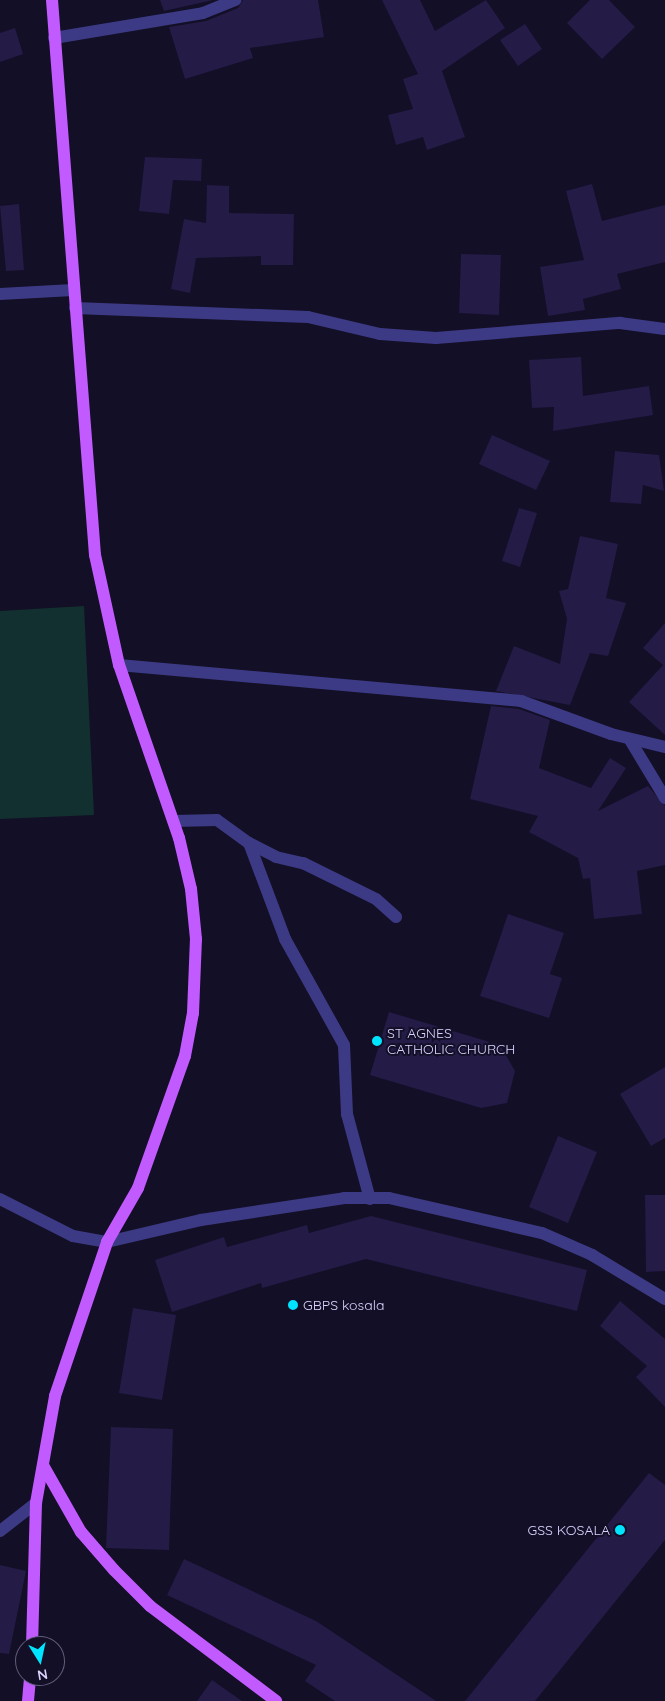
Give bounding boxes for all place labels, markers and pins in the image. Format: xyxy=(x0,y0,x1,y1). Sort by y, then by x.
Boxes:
place label: ST AGNES CATHOLIC CHURCH xyxy=(387,1025,515,1058)
marker: ST AGNES CATHOLIC CHURCH xyxy=(371,1035,383,1047)
place label: GBPS kosala xyxy=(303,1297,384,1313)
marker: GBPS kosala xyxy=(287,1299,299,1311)
place label: GSS KOSALA xyxy=(528,1522,610,1538)
marker: GSS KOSALA xyxy=(614,1524,626,1536)

